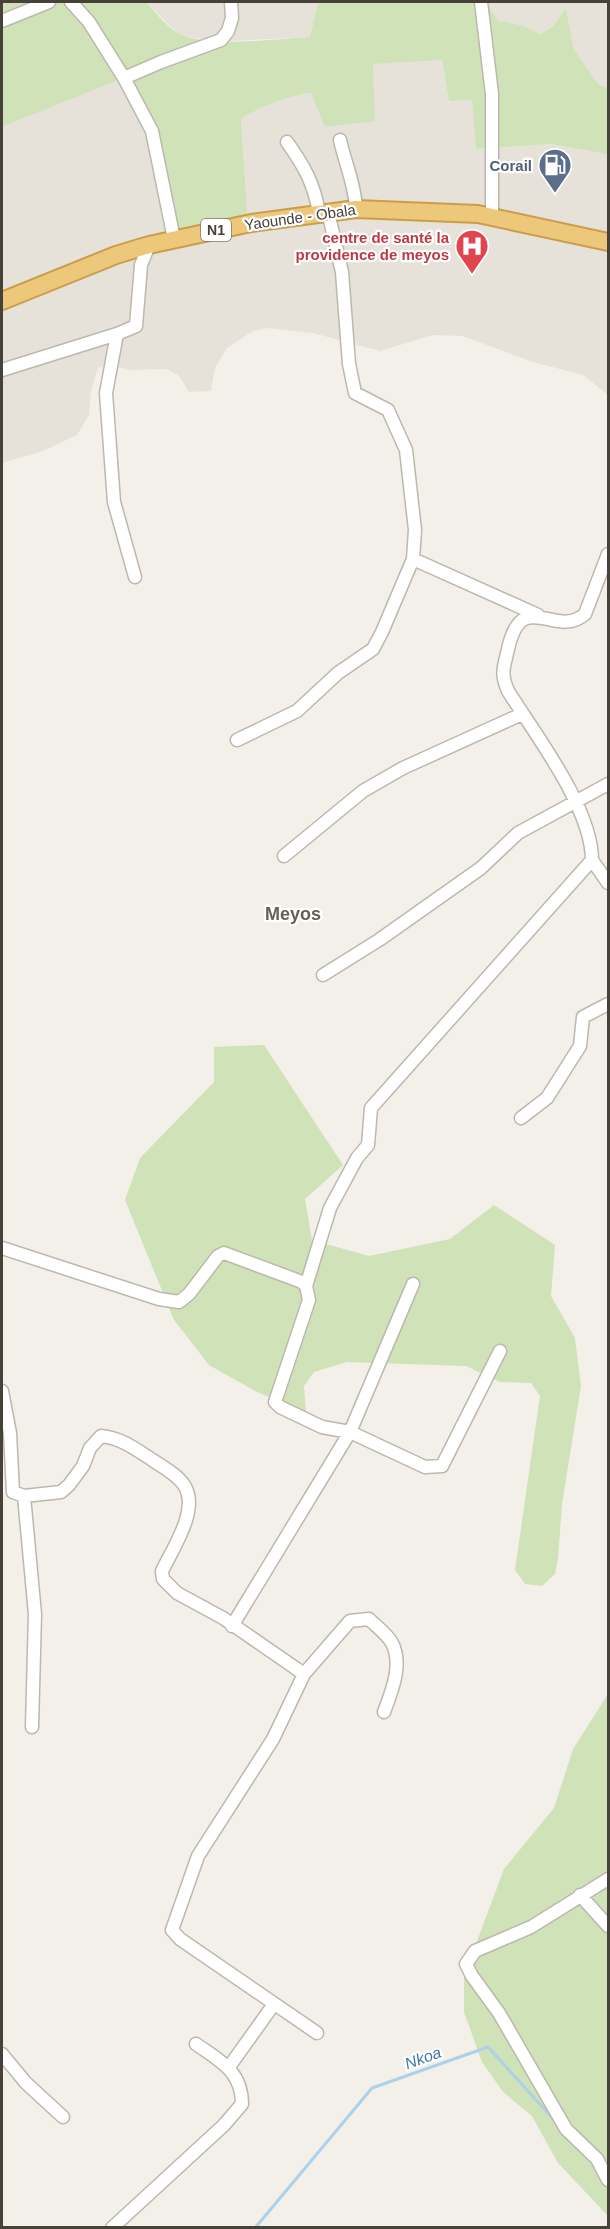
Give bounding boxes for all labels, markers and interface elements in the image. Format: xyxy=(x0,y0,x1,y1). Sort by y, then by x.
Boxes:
fuel station icon: Corail xyxy=(537,147,573,194)
place label: Corail xyxy=(489,157,532,174)
street label: Yaounde - Obala xyxy=(243,201,357,233)
road number: N1 xyxy=(201,219,231,241)
hospital icon: centre de santé la providence de meyos xyxy=(454,228,490,275)
place label: centre de santé la providence de meyos xyxy=(296,229,450,263)
district label: Meyos xyxy=(265,904,321,924)
water label: Nkoa xyxy=(403,2044,444,2072)

